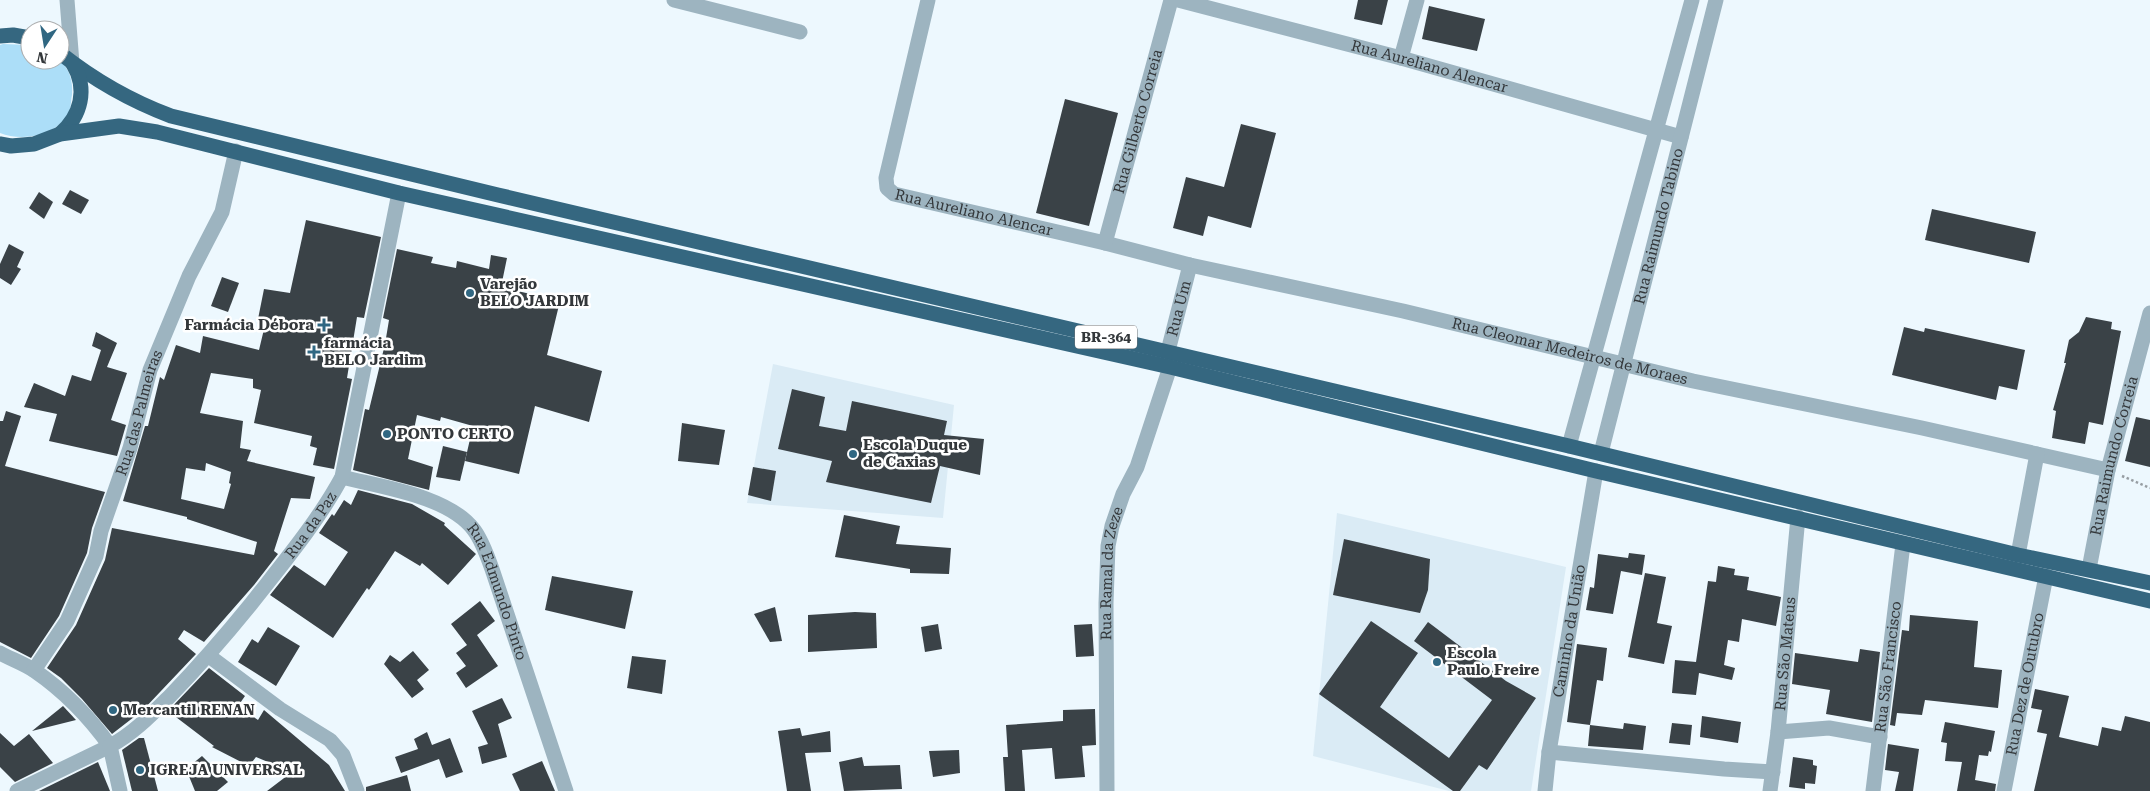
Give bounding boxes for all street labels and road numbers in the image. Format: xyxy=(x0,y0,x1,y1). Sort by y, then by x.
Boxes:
street label: Rua Aureliano Alencar xyxy=(1349,36,1510,97)
street label: Rua Gilberto Correia xyxy=(1110,47,1166,196)
street label: Rua Raimundo Tabino xyxy=(1630,146,1687,306)
street label: Rua Aureliano Alencar xyxy=(893,185,1054,240)
street label: Rua Um xyxy=(1163,278,1195,338)
street label: Rua Cleomar Medeiros de Moraes xyxy=(1450,314,1689,388)
road number: BR-364 xyxy=(1075,326,1137,348)
street label: Rua das Palmeiras xyxy=(112,347,166,478)
street label: Rua Raimundo Correia xyxy=(2087,374,2142,537)
street label: Rua da Paz xyxy=(281,489,340,562)
street label: Rua Ramal da Zeze xyxy=(1097,504,1127,640)
street label: Rua Edmundo Pinto xyxy=(463,520,531,662)
street label: Caminho da União xyxy=(1549,563,1589,699)
street label: Rua São Mateus xyxy=(1771,596,1800,712)
street label: Rua São Francisco xyxy=(1871,600,1905,734)
street label: Rua Dez de Outubro xyxy=(2002,611,2048,757)

